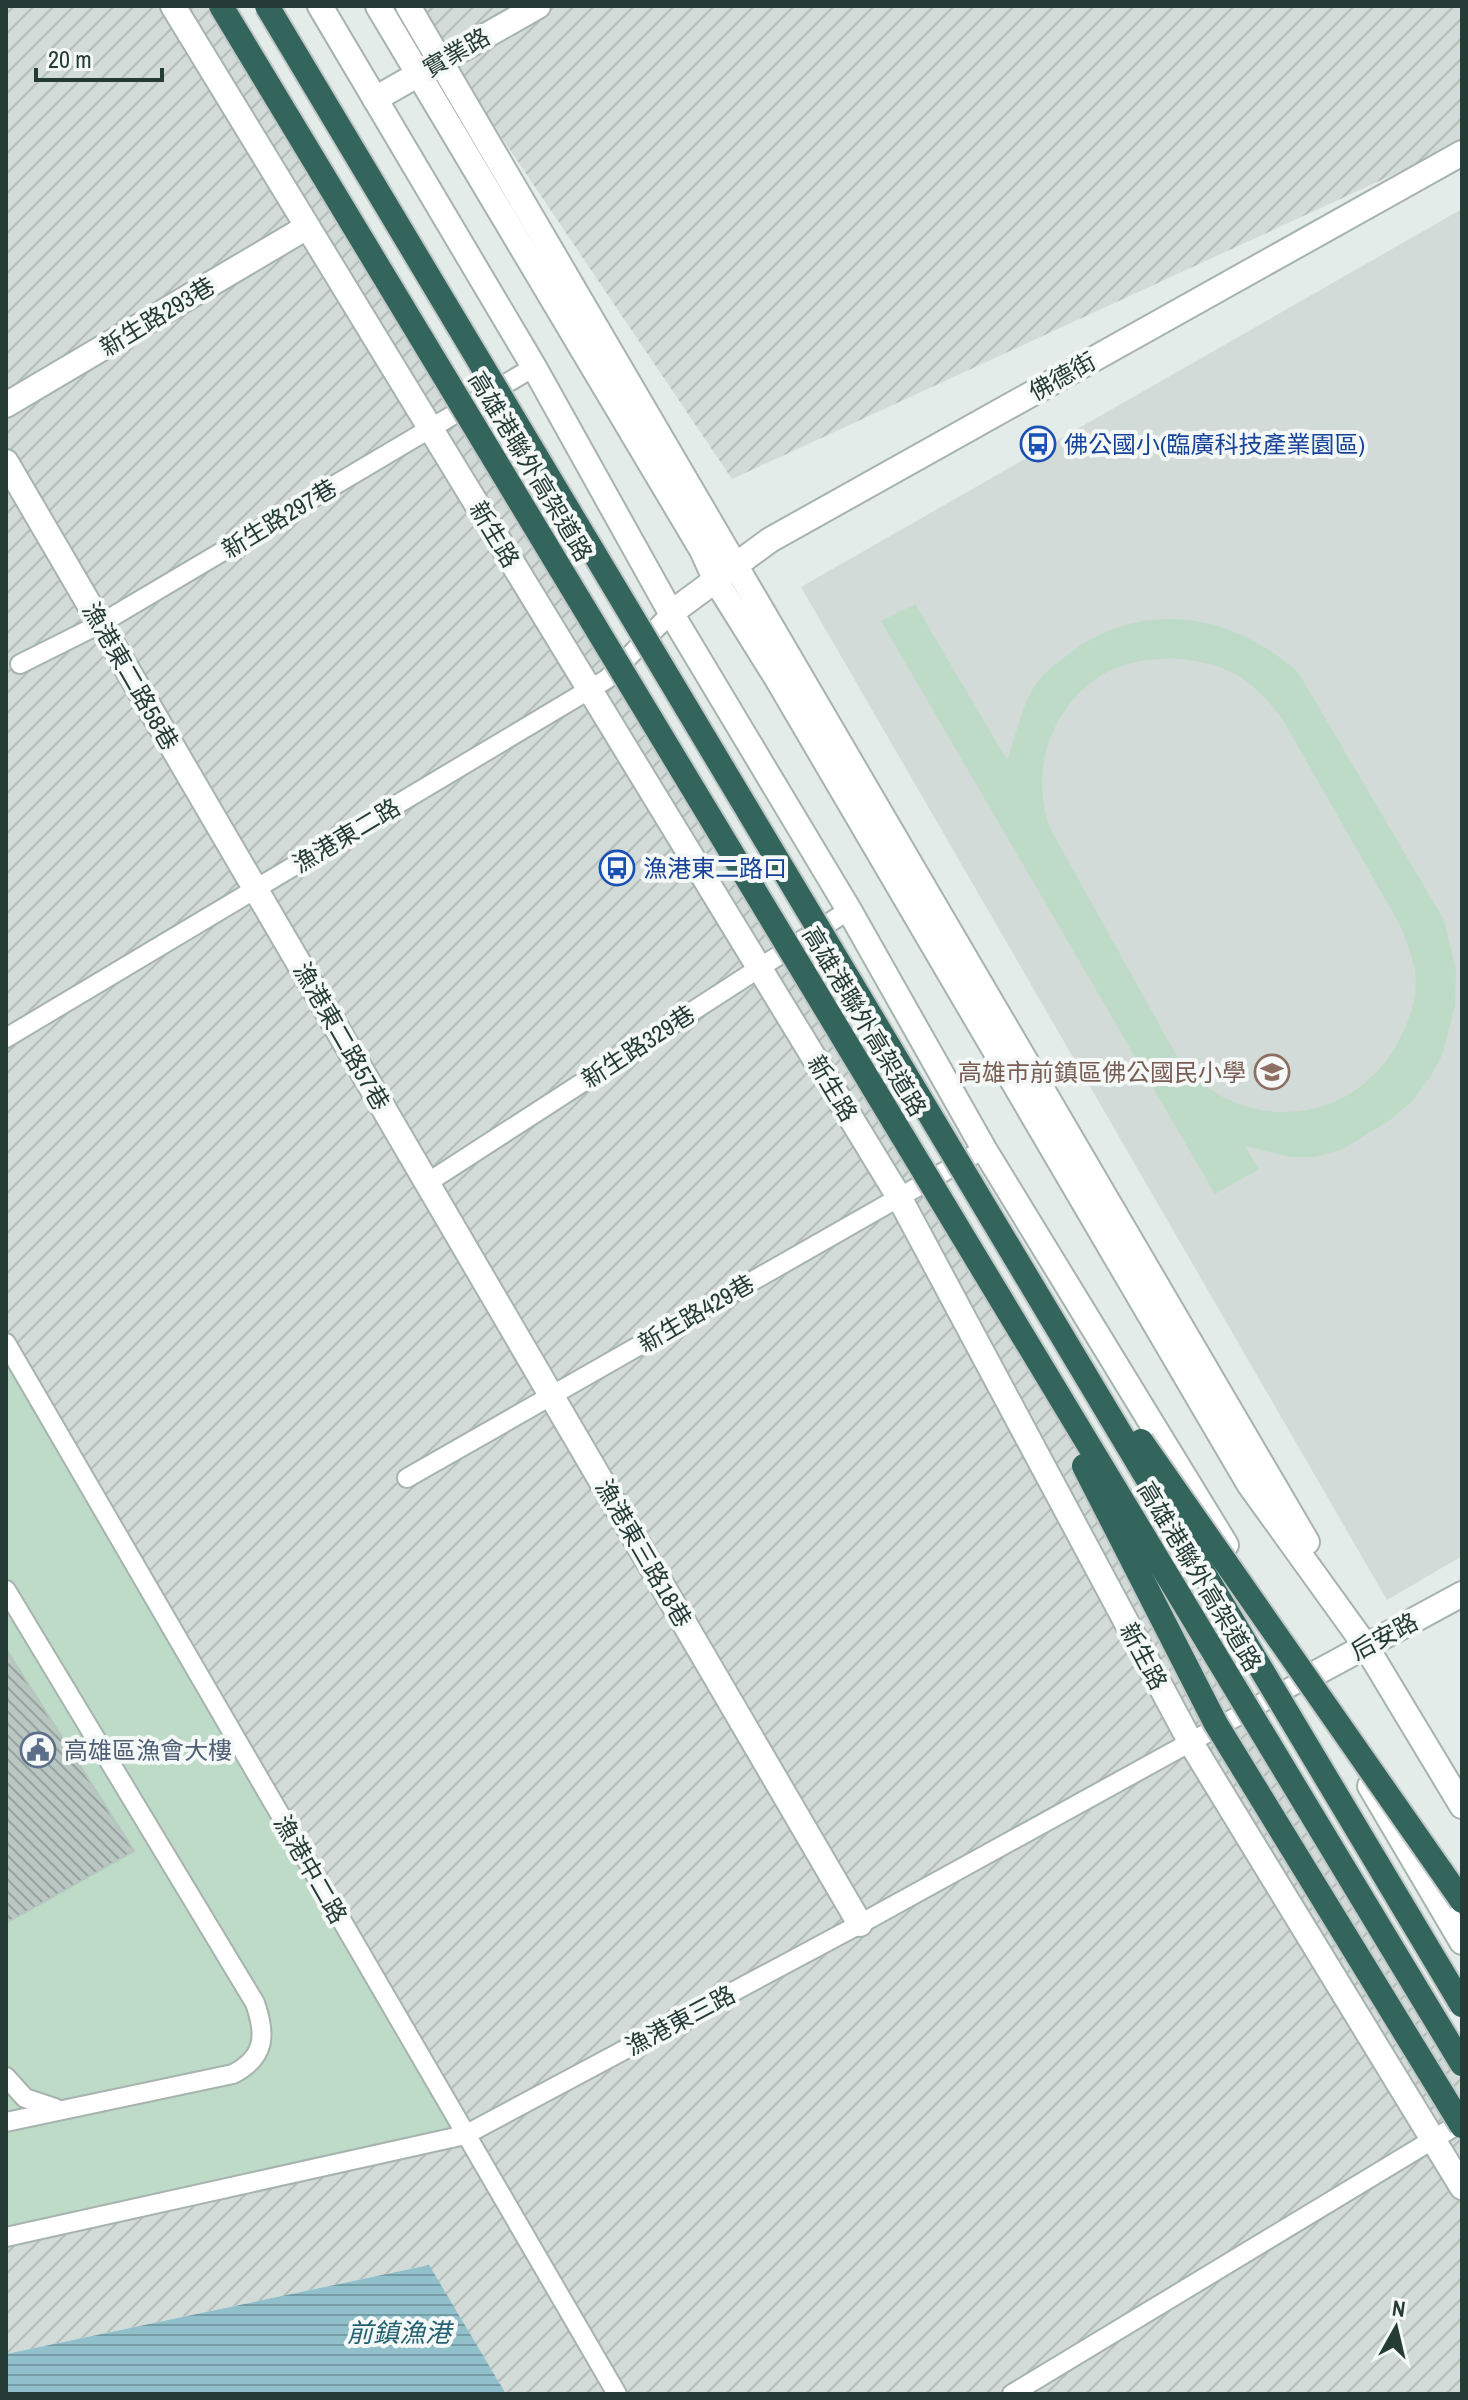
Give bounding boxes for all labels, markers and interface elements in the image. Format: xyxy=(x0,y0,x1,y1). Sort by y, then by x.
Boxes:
street label: 實業路 xyxy=(417,20,495,84)
scale bar xyxy=(36,32,162,82)
text: 20 m xyxy=(48,43,92,75)
street label: 新生路293巷 xyxy=(94,269,220,363)
street label: 佛德街 xyxy=(1023,345,1101,407)
street label: 高雄港聯外高架道路 xyxy=(462,365,600,567)
bus stop icon: 佛公國小(臨廣科技產業園區) xyxy=(1019,425,1057,463)
place label: 佛公國小(臨廣科技產業園區) xyxy=(1064,428,1365,460)
street label: 新生路297巷 xyxy=(216,471,342,565)
street label: 新生路 xyxy=(463,495,527,573)
street label: 漁港東二路58巷 xyxy=(76,596,186,756)
street label: 漁港東二路 xyxy=(286,790,406,880)
bus stop icon: 漁港東二路口 xyxy=(598,849,636,887)
place label: 漁港東二路口 xyxy=(643,852,787,884)
street label: 高雄港聯外高架道路 xyxy=(796,920,934,1122)
street label: 漁港東二路57巷 xyxy=(287,956,397,1116)
street label: 新生路329巷 xyxy=(575,997,701,1095)
street label: 新生路 xyxy=(801,1049,865,1127)
school or university icon: 高雄市前鎮區佛公國民小學 xyxy=(1253,1053,1291,1091)
place label: 高雄市前鎮區佛公國民小學 xyxy=(958,1056,1246,1088)
street label: 新生路429巷 xyxy=(632,1267,760,1359)
street label: 漁港東三路18巷 xyxy=(589,1473,699,1633)
street label: 高雄港聯外高架道路 xyxy=(1131,1475,1269,1677)
street label: 后安路 xyxy=(1345,1605,1423,1667)
street label: 新生路 xyxy=(1113,1617,1175,1695)
public building icon: 高雄區漁會大樓 xyxy=(19,1731,57,1769)
place label: 高雄區漁會大樓 xyxy=(64,1734,232,1766)
street label: 漁港中二路 xyxy=(267,1809,355,1929)
street label: 漁港東三路 xyxy=(620,1978,740,2062)
north arrow xyxy=(1356,2288,1436,2368)
text: N xyxy=(1390,2292,1407,2324)
water label: 前鎮漁港 xyxy=(347,2315,455,2350)

